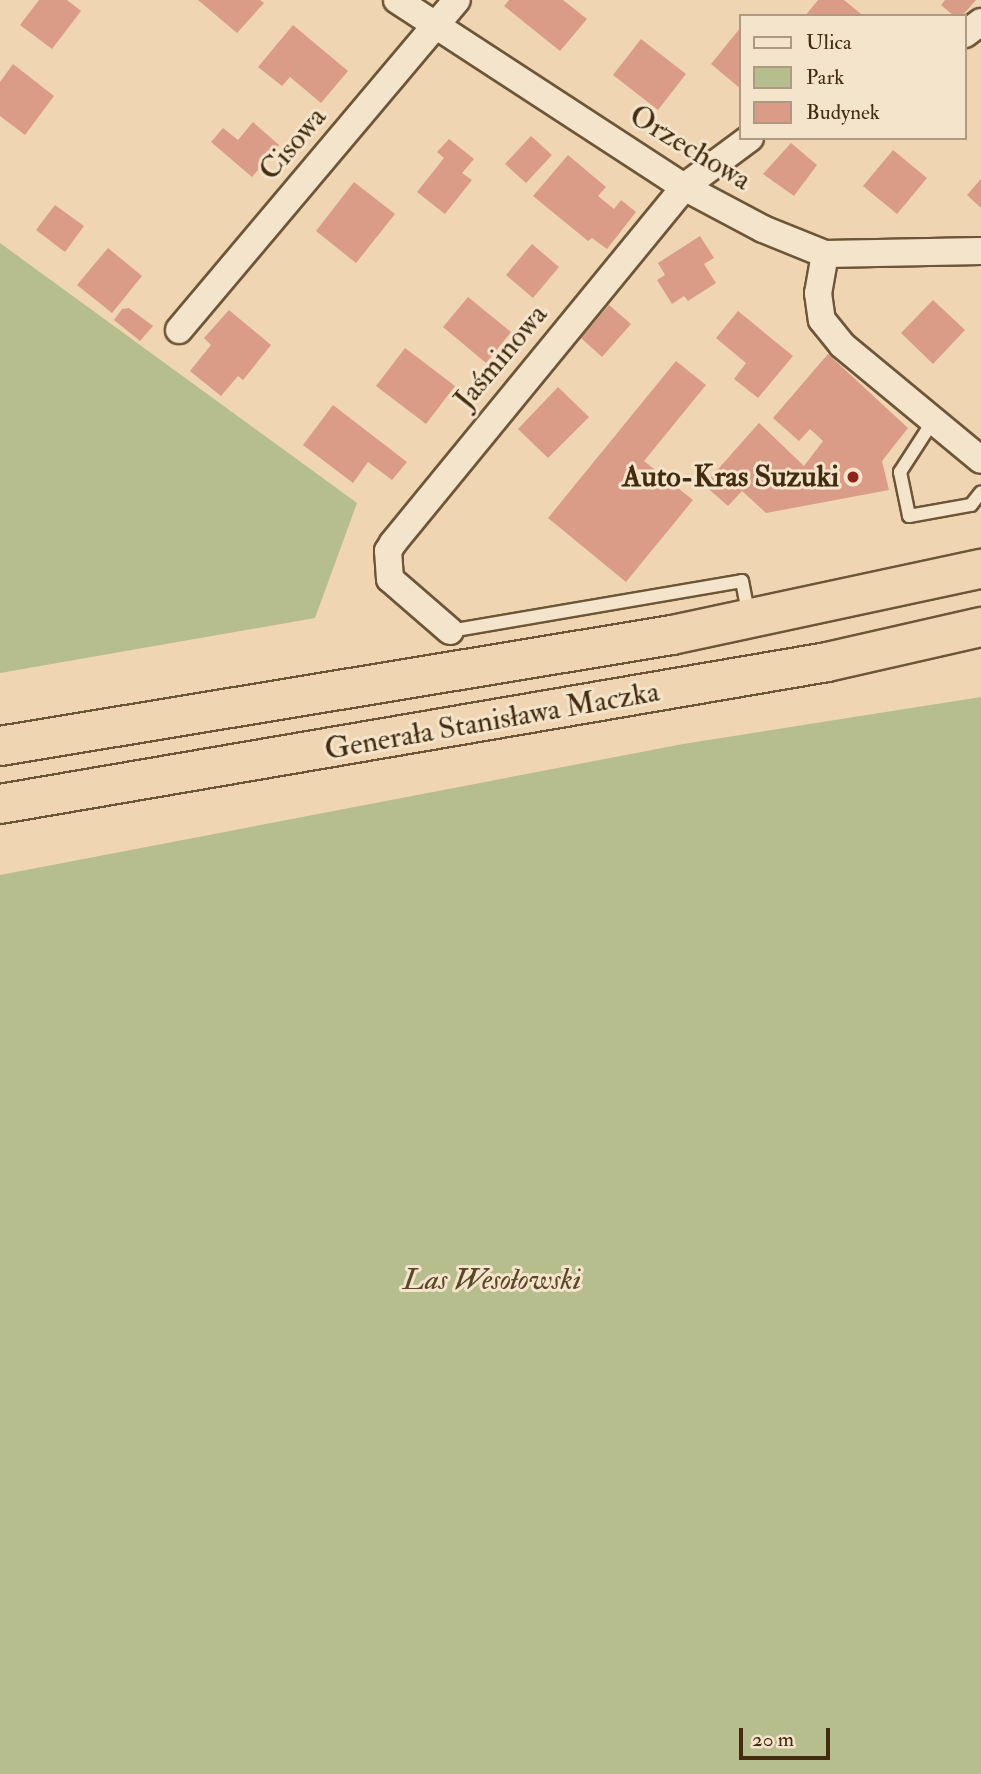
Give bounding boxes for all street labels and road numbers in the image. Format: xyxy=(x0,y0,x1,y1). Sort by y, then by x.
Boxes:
street label: Orzechowa xyxy=(623,98,757,198)
street label: Cisowa xyxy=(252,100,334,188)
street label: Jaśminowa xyxy=(447,297,555,417)
street label: Generała Stanisława Maczka xyxy=(322,674,662,768)

